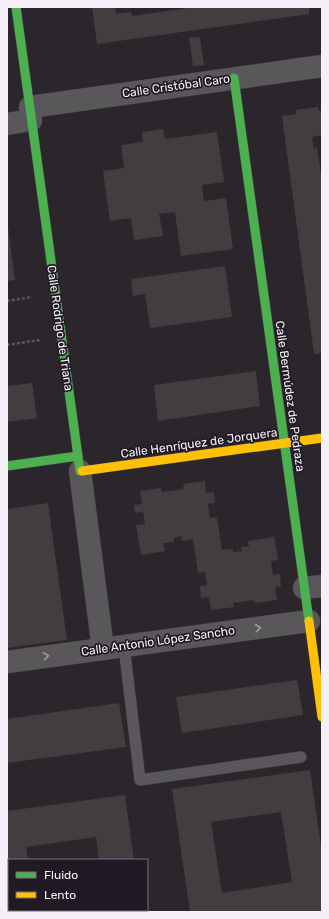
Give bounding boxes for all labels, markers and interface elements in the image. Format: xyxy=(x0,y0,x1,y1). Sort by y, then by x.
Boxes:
street label: Calle Cristóbal Caro xyxy=(121,71,231,101)
street label: Calle Rodrigo de Triana xyxy=(44,264,76,392)
street label: Calle Bermúdez de Pedraza xyxy=(272,320,308,472)
street label: Calle Henríquez de Jorquera xyxy=(120,425,278,461)
street label: Calle Antonio López Sancho xyxy=(80,623,236,659)
one-way arrow xyxy=(255,624,261,633)
one-way arrow xyxy=(43,652,49,661)
legend xyxy=(8,859,148,911)
text: Fluido xyxy=(44,868,78,882)
text: Lento xyxy=(44,888,76,902)

